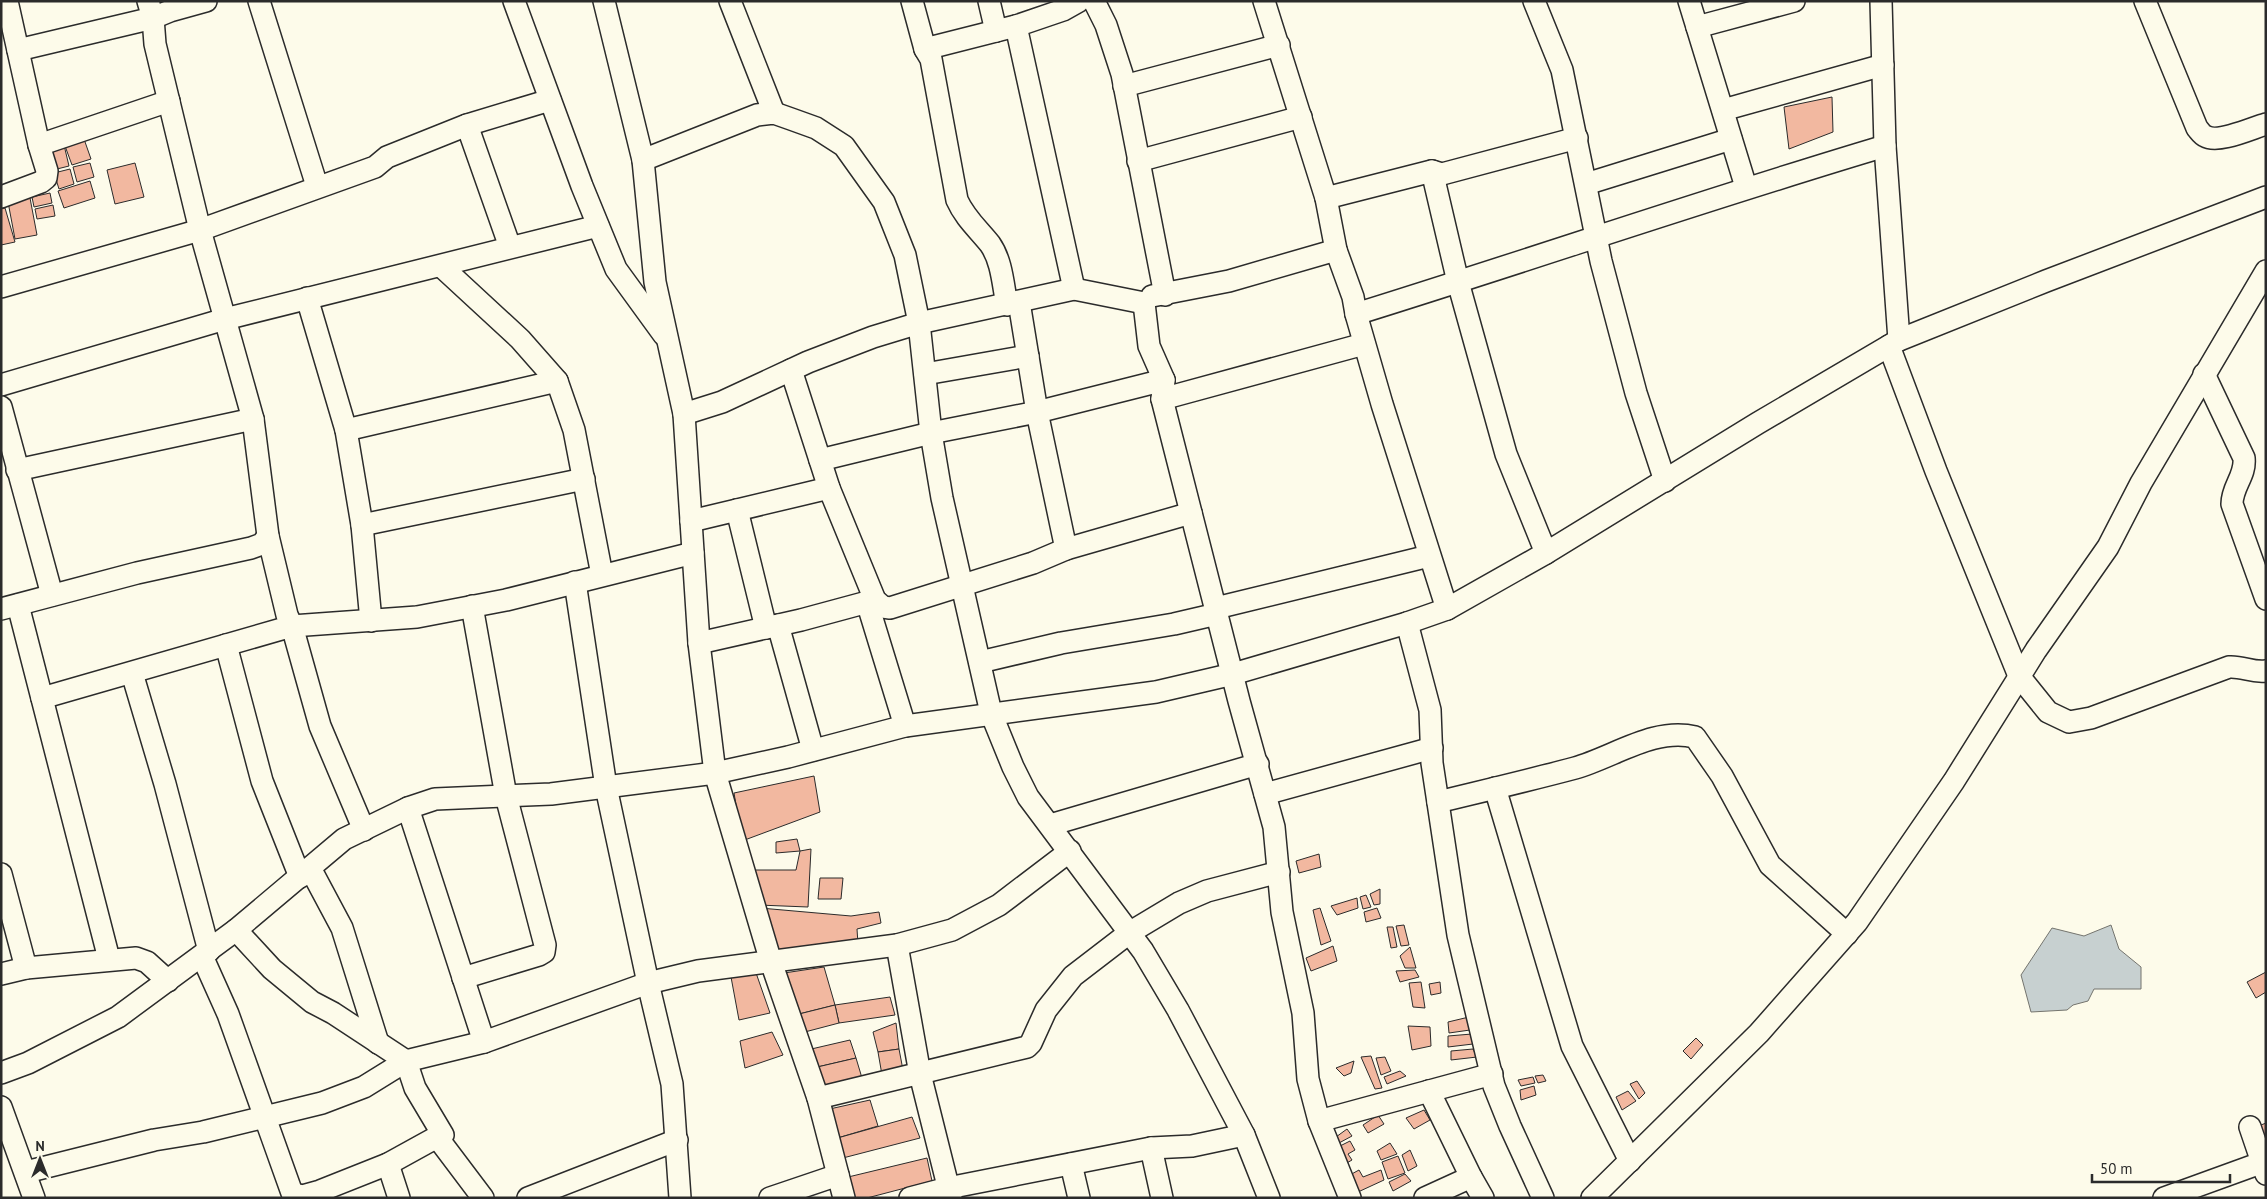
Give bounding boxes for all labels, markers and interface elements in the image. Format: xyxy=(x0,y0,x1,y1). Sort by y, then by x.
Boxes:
north arrow xyxy=(15,1134,65,1184)
text: N xyxy=(35,1137,45,1155)
scale bar xyxy=(2092,1152,2230,1184)
text: 50 m xyxy=(2100,1159,2133,1178)

